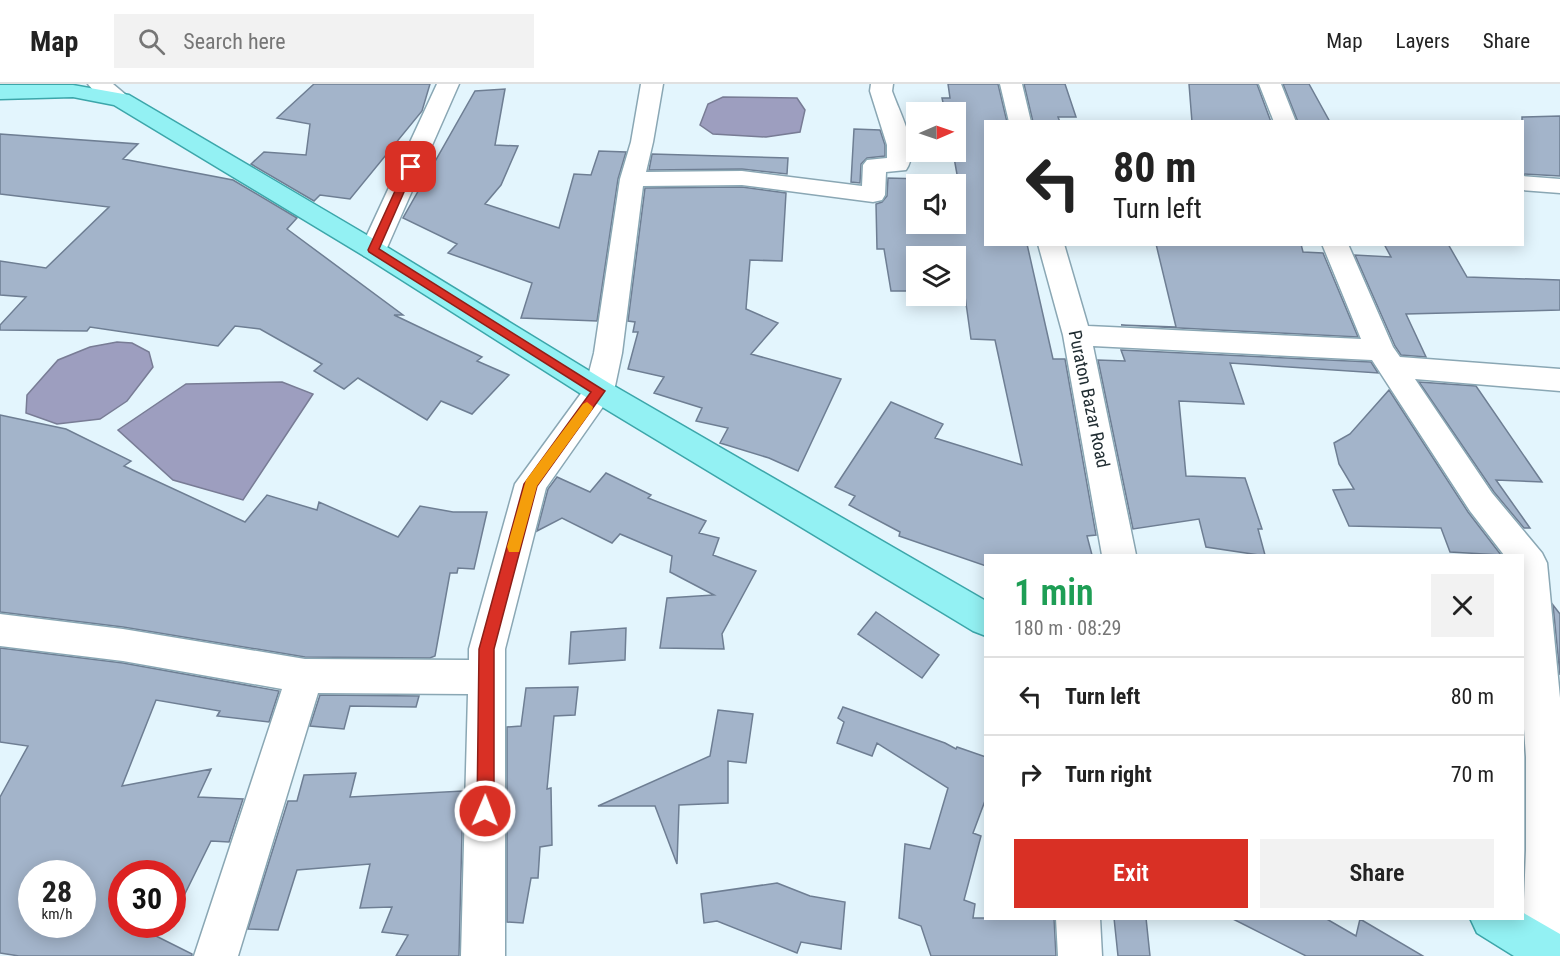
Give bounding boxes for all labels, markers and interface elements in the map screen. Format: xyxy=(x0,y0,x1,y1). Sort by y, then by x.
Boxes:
search box xyxy=(114,14,534,68)
text: Map xyxy=(30,25,78,58)
icon: search xyxy=(135,25,168,58)
text: Search here xyxy=(183,29,286,54)
text: Map xyxy=(1326,29,1363,53)
text: Layers xyxy=(1396,29,1450,53)
text: Share xyxy=(1483,29,1530,53)
north arrow xyxy=(906,102,966,162)
map controls xyxy=(906,102,966,306)
pin xyxy=(385,141,436,192)
text: 80 m xyxy=(1113,143,1196,192)
icon: left xyxy=(1014,144,1092,222)
icon: arrive xyxy=(394,150,427,183)
button: sound xyxy=(906,174,966,234)
text: Turn left xyxy=(1113,193,1202,225)
button: layers xyxy=(906,246,966,306)
street label: Puraton Bazar Road xyxy=(1065,328,1114,470)
text: 1 min xyxy=(1014,572,1094,614)
button: close xyxy=(1431,574,1494,637)
text: 180 m · 08:29 xyxy=(1014,616,1121,640)
icon: left xyxy=(1014,680,1047,713)
text: Turn left xyxy=(1065,684,1140,709)
text: 80 m xyxy=(1451,684,1494,709)
icon: right xyxy=(1014,758,1047,791)
text: Turn right xyxy=(1065,762,1152,787)
text: 70 m xyxy=(1451,762,1494,787)
position arrow xyxy=(453,779,517,843)
button: Exit xyxy=(1014,839,1248,908)
button: Share xyxy=(1260,839,1494,908)
speed limit sign: 30 xyxy=(108,860,186,938)
text: 28 xyxy=(42,874,72,909)
text: km/h xyxy=(42,905,72,923)

